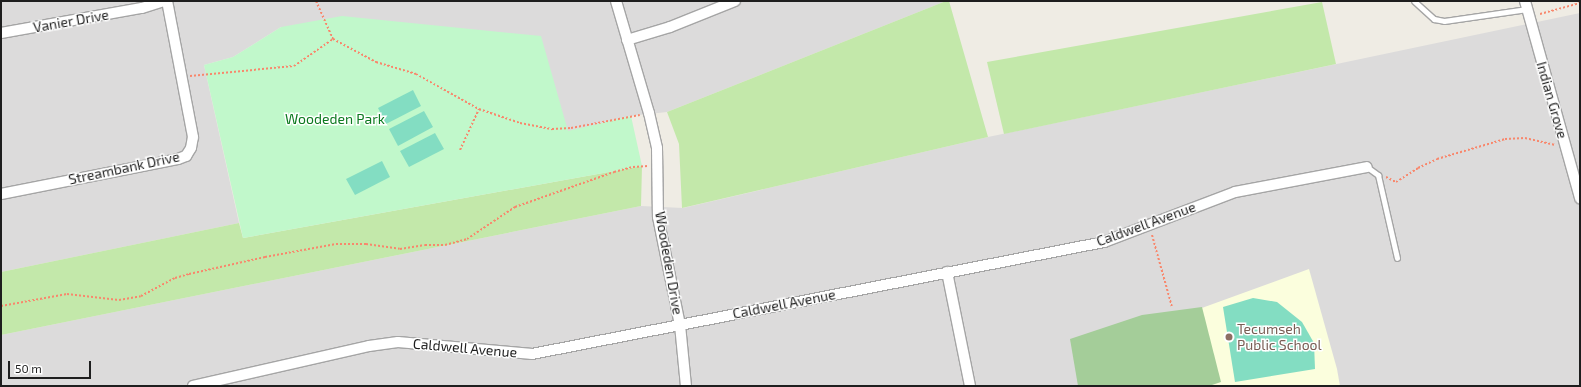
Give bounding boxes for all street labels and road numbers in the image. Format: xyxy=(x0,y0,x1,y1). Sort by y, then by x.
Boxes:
street label: Vanier Drive xyxy=(32,6,110,36)
street label: Indian Grove xyxy=(1533,60,1571,140)
street label: Streambank Drive xyxy=(67,148,181,188)
street label: Caldwell Avenue xyxy=(1094,198,1198,250)
street label: Woodeden Drive xyxy=(652,210,686,316)
street label: Caldwell Avenue xyxy=(731,286,837,322)
street label: Caldwell Avenue xyxy=(412,335,518,361)

